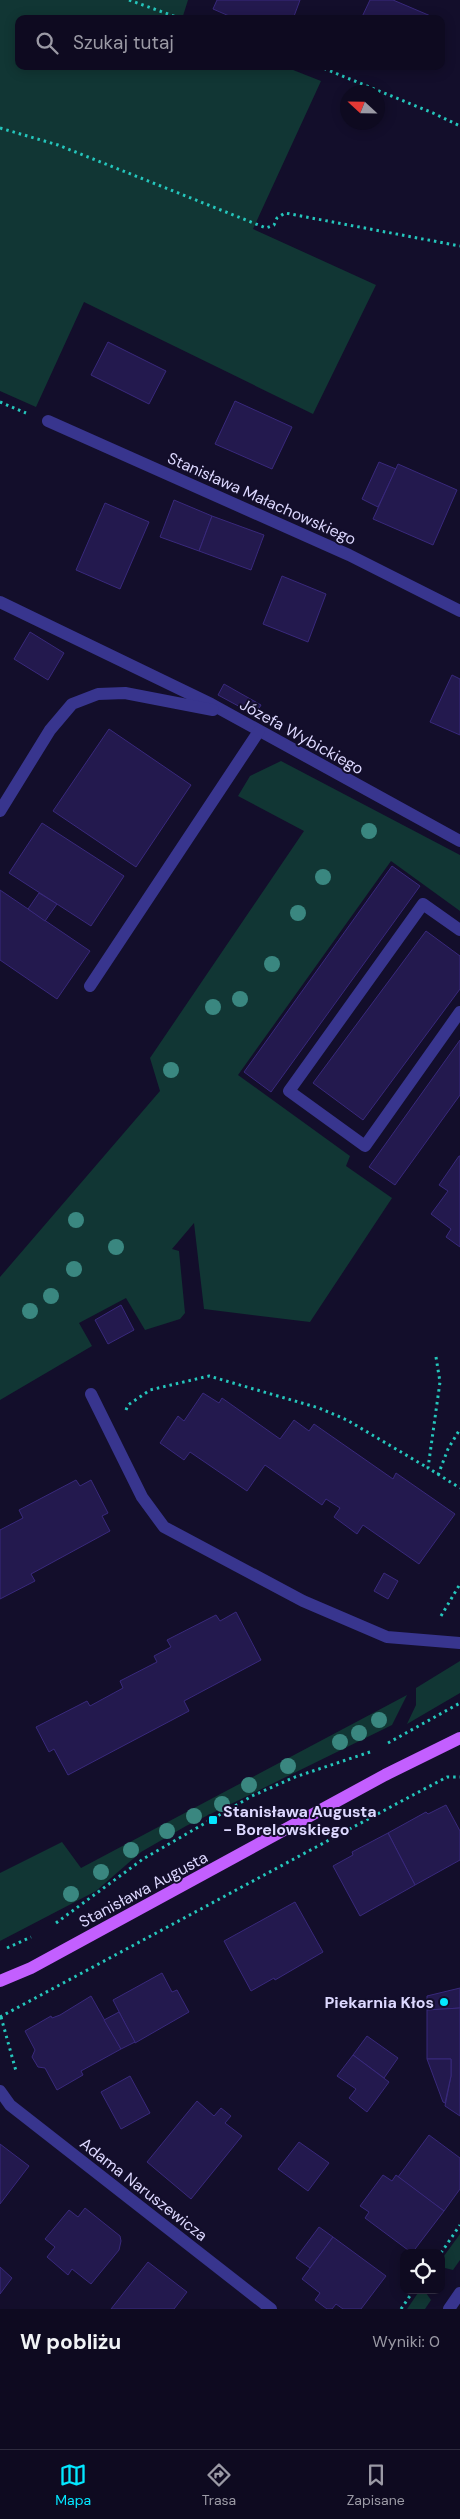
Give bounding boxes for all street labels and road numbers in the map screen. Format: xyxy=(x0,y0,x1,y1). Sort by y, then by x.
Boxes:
street label: Stanisława Małachowskiego xyxy=(164,447,359,550)
street label: Józefa Wybickiego xyxy=(236,694,367,779)
street label: Stanisława Augusta xyxy=(75,1847,211,1932)
street label: Adama Naruszewicza xyxy=(76,2133,212,2246)

